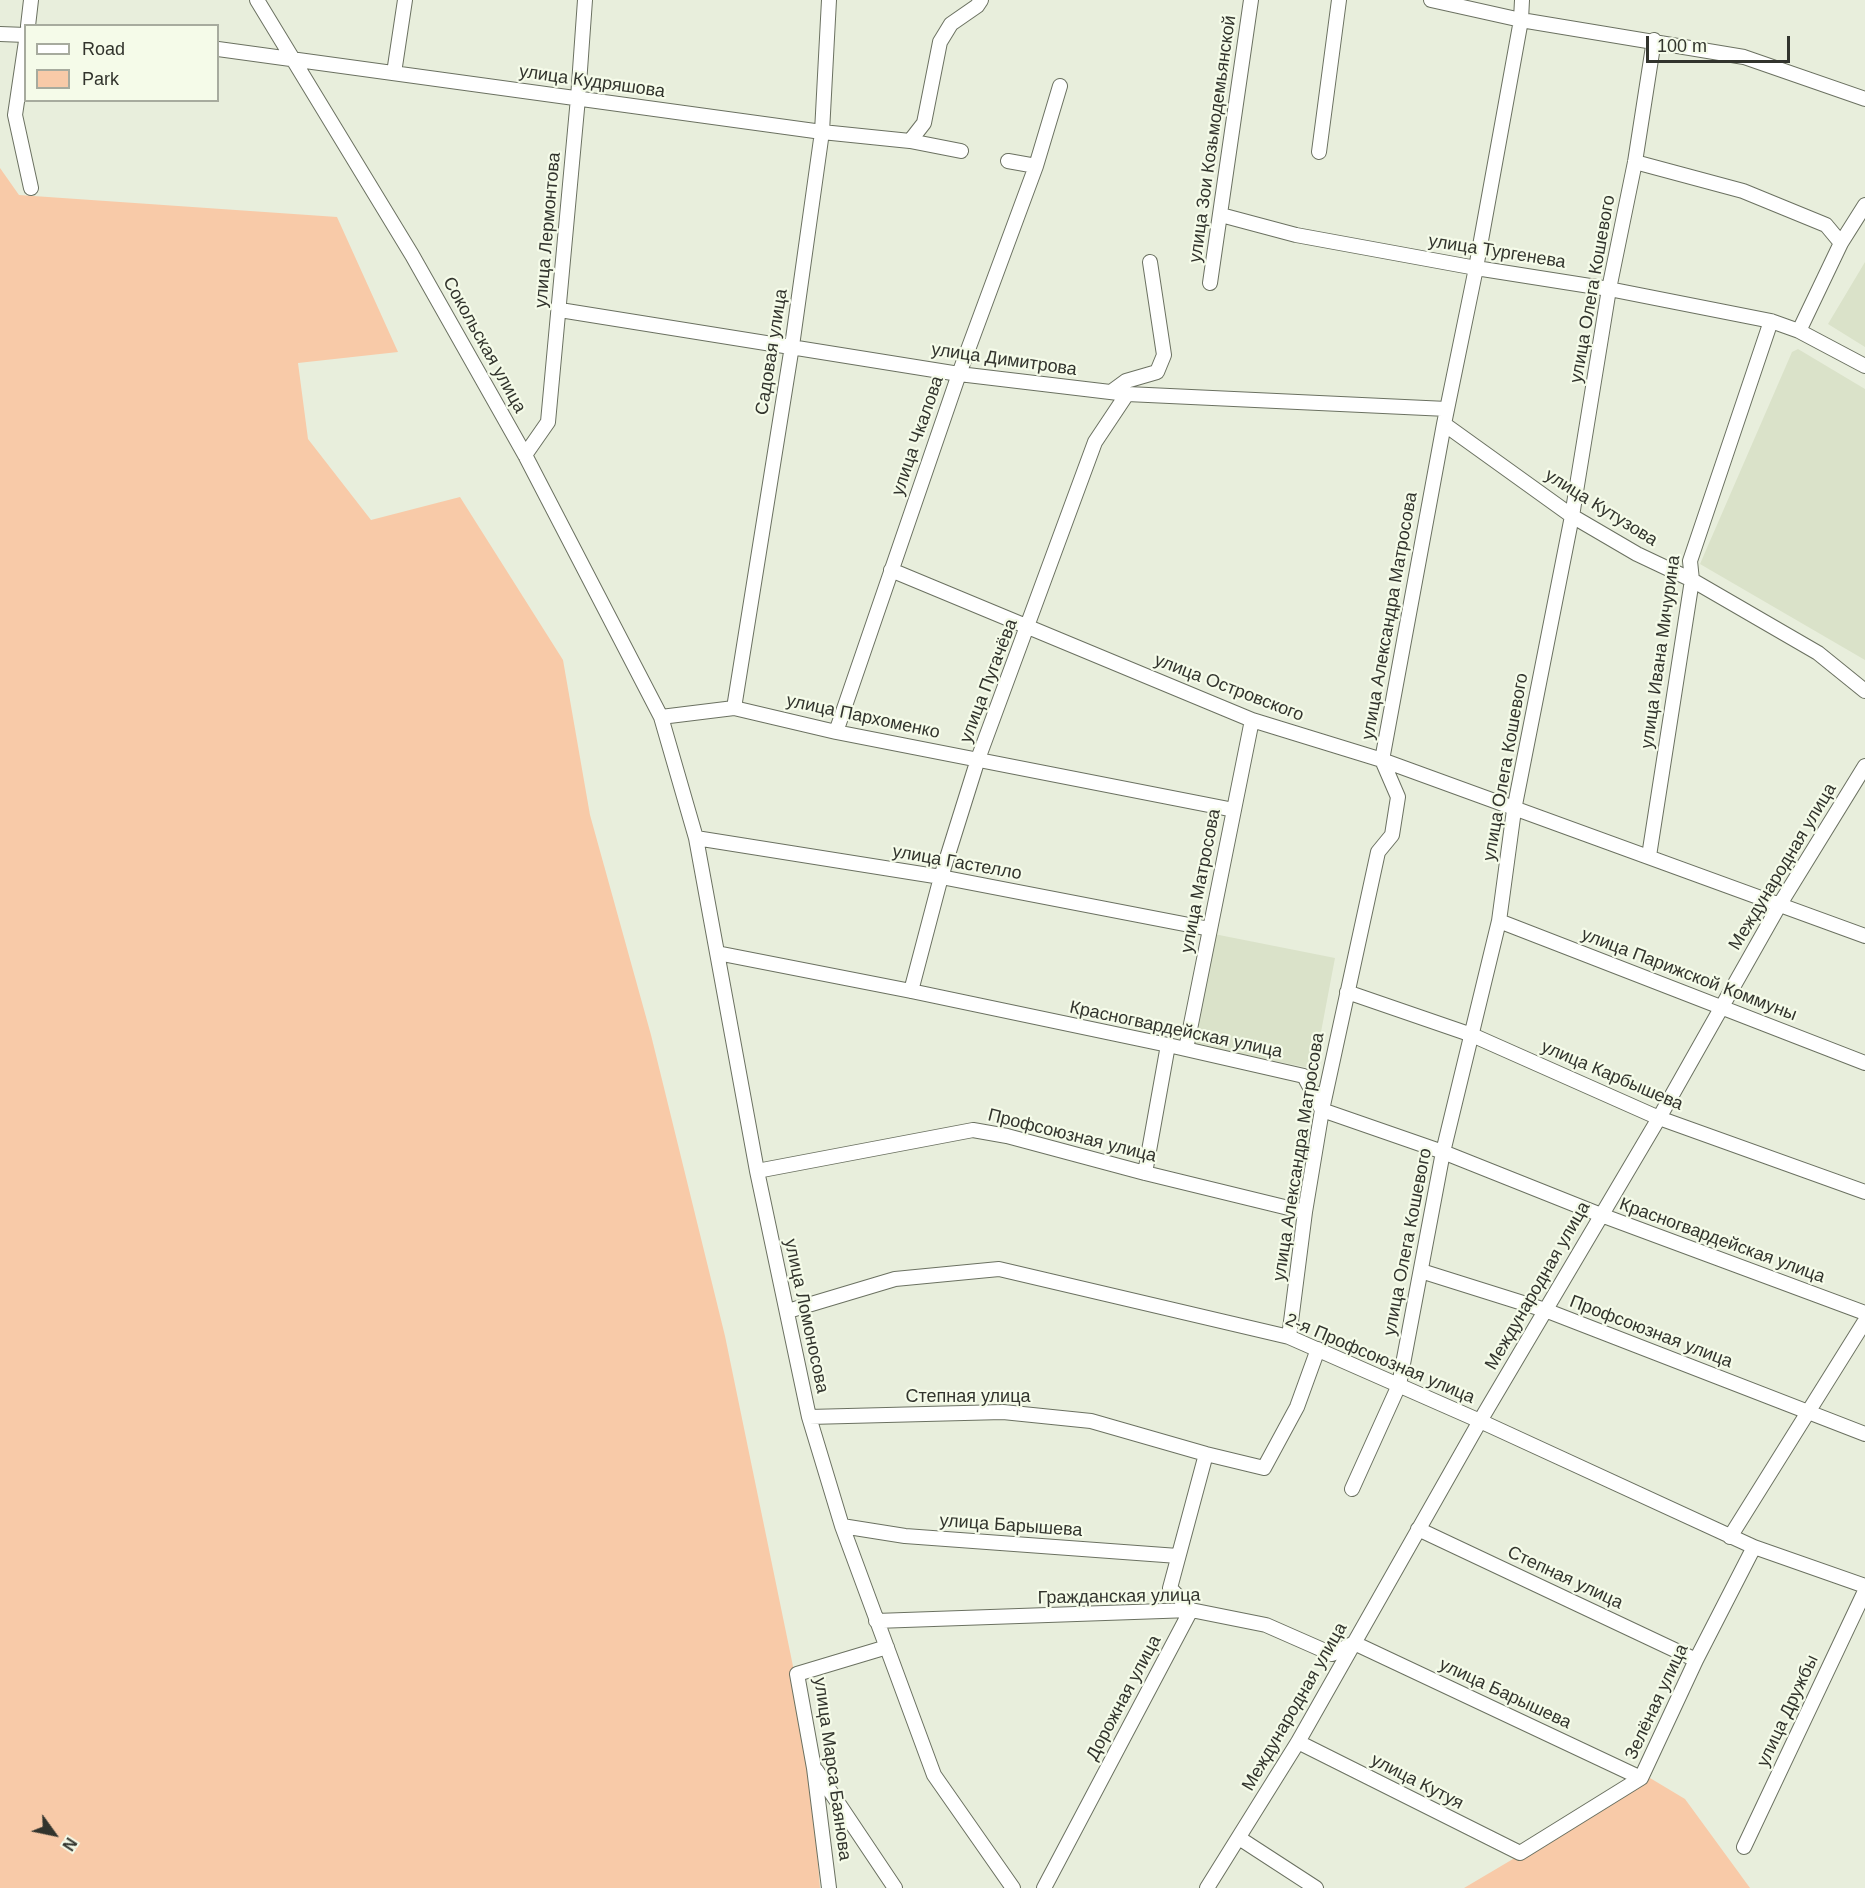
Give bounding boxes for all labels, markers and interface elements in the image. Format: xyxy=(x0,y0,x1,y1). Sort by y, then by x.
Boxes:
street label: улица Зои Козьмодемьянской xyxy=(1185,14,1241,264)
legend xyxy=(24,24,219,102)
scale bar xyxy=(1649,24,1793,62)
text: 100 m xyxy=(1657,36,1707,56)
text: Road xyxy=(82,39,125,59)
street label: улица Кудряшова xyxy=(518,61,666,103)
text: Park xyxy=(82,69,119,89)
street label: улица Лермонтова xyxy=(530,151,566,309)
street label: улица Олега Кошевого xyxy=(1566,193,1620,385)
street label: улица Тургенева xyxy=(1427,230,1567,274)
street label: Сокольская улица xyxy=(438,273,530,417)
street label: Садовая улица xyxy=(751,287,793,417)
street label: улица Димитрова xyxy=(930,339,1078,381)
street label: улица Чкалова xyxy=(887,373,949,499)
street label: улица Кутузова xyxy=(1541,465,1661,551)
street label: улица Александра Матросова xyxy=(1358,490,1422,742)
street label: улица Ивана Мичурина xyxy=(1637,554,1685,750)
street label: улица Пугачёва xyxy=(955,616,1023,746)
street label: улица Островского xyxy=(1151,650,1307,726)
street label: улица Олега Кошевого xyxy=(1479,671,1533,863)
street label: улица Пархоменко xyxy=(784,690,942,744)
street label: Международная улица xyxy=(1725,780,1841,954)
street label: улица Матросова xyxy=(1176,807,1226,955)
street label: улица Гастелло xyxy=(891,841,1023,885)
street label: улица Парижской Коммуны xyxy=(1578,924,1800,1026)
street label: Красногвардейская улица xyxy=(1068,997,1284,1063)
street label: улица Александра Матросова xyxy=(1269,1031,1329,1283)
street label: улица Карбышева xyxy=(1538,1036,1686,1116)
street label: Профсоюзная улица xyxy=(985,1105,1159,1167)
street label: улица Олега Кошевого xyxy=(1379,1146,1437,1338)
street label: Красногвардейская улица xyxy=(1616,1194,1828,1288)
street label: Международная улица xyxy=(1481,1198,1595,1374)
street label: улица Ломоносова xyxy=(779,1237,833,1395)
street label: Профсоюзная улица xyxy=(1566,1291,1736,1373)
street label: 2-я Профсоюзная улица xyxy=(1282,1309,1478,1409)
street label: Степная улица xyxy=(906,1386,1030,1408)
street label: улица Барышева xyxy=(939,1510,1083,1542)
street label: Степная улица xyxy=(1504,1542,1626,1614)
street label: Гражданская улица xyxy=(1037,1585,1201,1609)
street label: Международная улица xyxy=(1238,1619,1352,1795)
street label: Дорожная улица xyxy=(1082,1632,1166,1764)
street label: Зелёная улица xyxy=(1621,1641,1693,1763)
street label: улица Дружбы xyxy=(1753,1652,1823,1770)
street label: улица Барышева xyxy=(1436,1654,1574,1734)
street label: улица Марса Баянова xyxy=(808,1676,856,1862)
street label: улица Кутуя xyxy=(1367,1749,1467,1815)
north arrow xyxy=(24,1804,84,1864)
text: N xyxy=(59,1835,80,1854)

